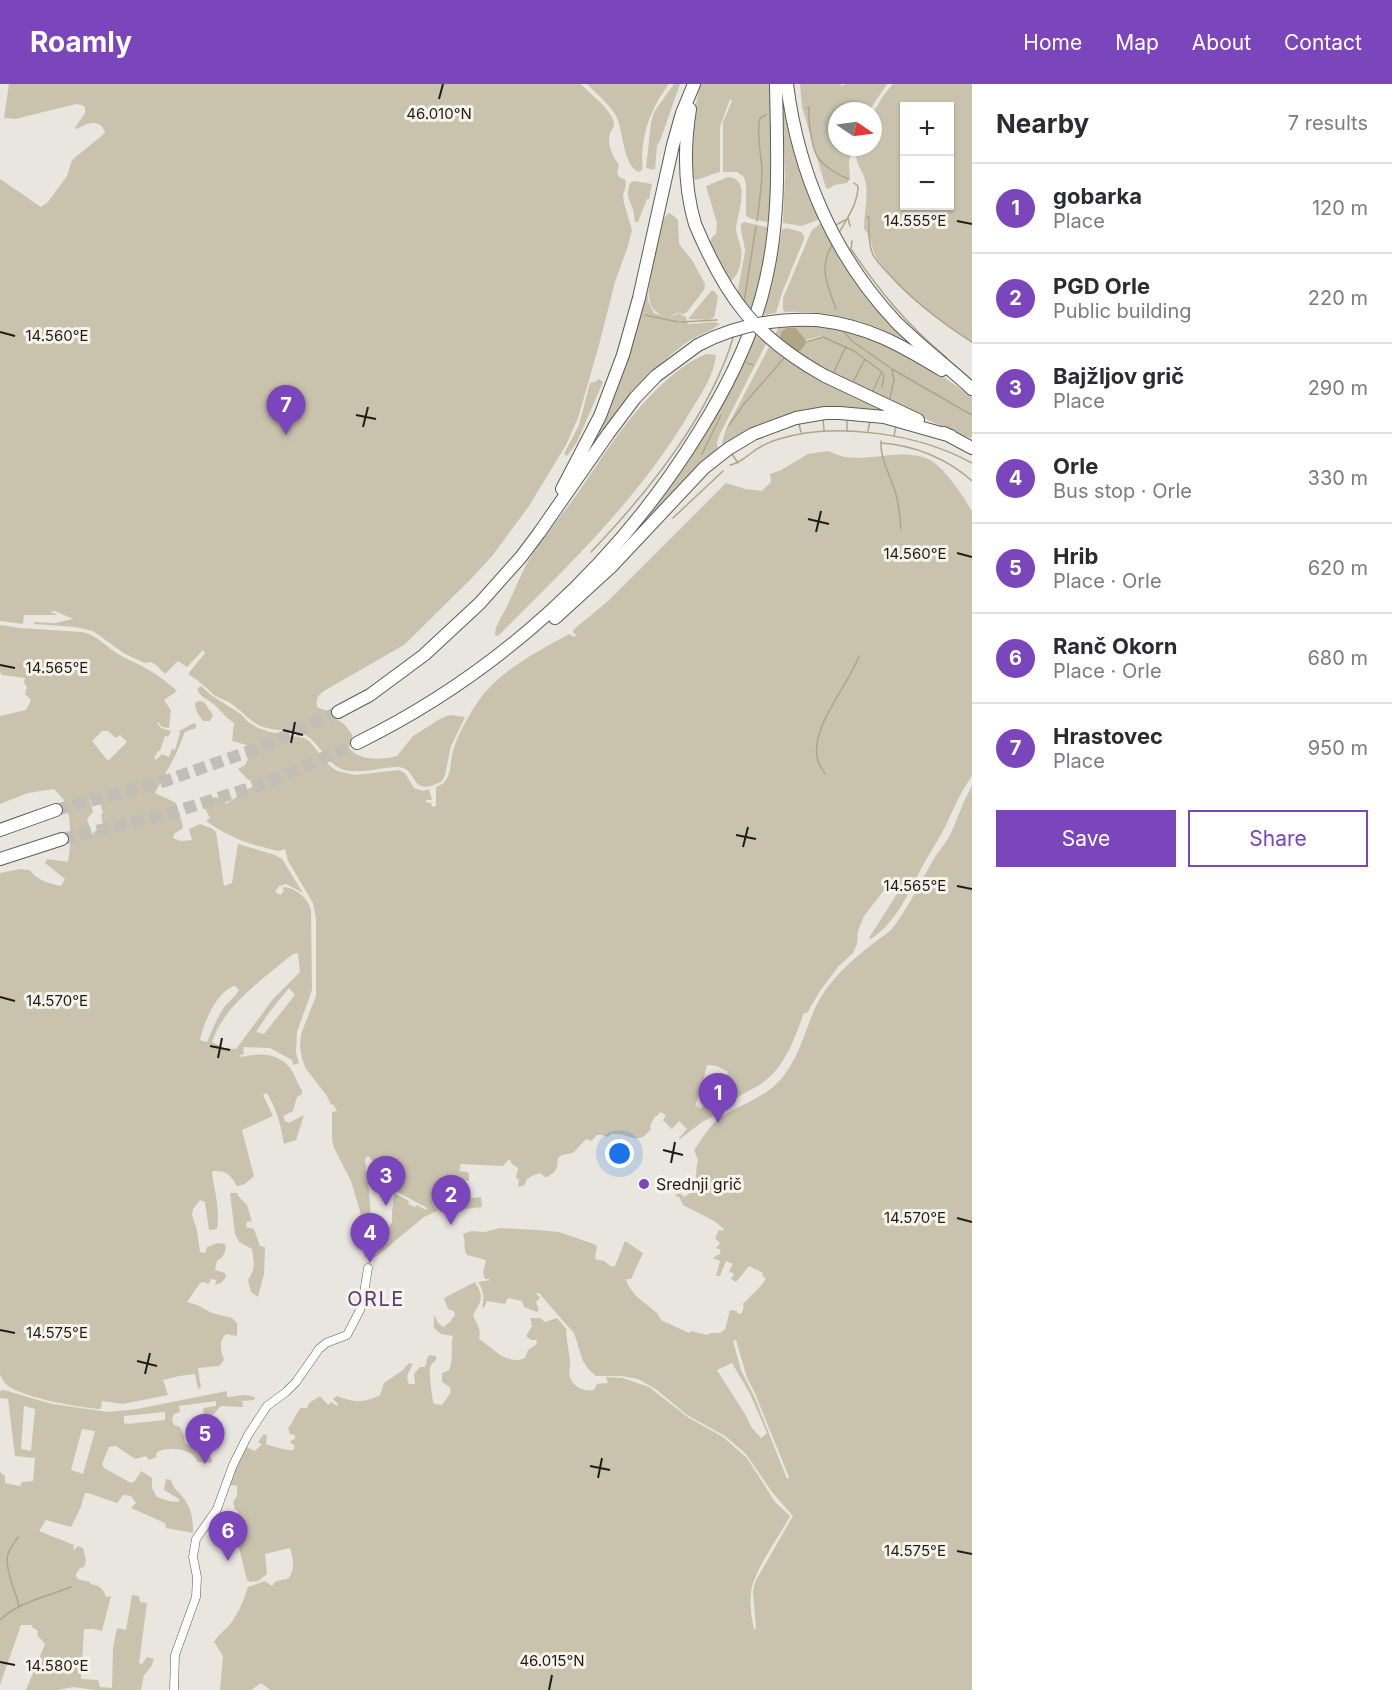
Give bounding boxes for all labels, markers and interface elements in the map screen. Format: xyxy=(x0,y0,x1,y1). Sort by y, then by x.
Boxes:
text: Roamly xyxy=(30,25,132,59)
text: Home xyxy=(1023,30,1082,55)
text: Map xyxy=(1115,30,1159,55)
text: About xyxy=(1192,30,1251,55)
text: Contact xyxy=(1284,30,1362,55)
north arrow xyxy=(828,102,882,156)
map controls xyxy=(900,102,954,210)
button: + xyxy=(900,102,954,156)
text: 46.010°N xyxy=(406,104,472,123)
text: Nearby xyxy=(996,108,1089,139)
text: 7 results xyxy=(1288,111,1368,135)
button: − xyxy=(900,156,954,210)
text: gobarka xyxy=(1053,183,1142,209)
text: 1 xyxy=(1011,196,1020,220)
text: 120 m xyxy=(1312,196,1368,220)
text: Place xyxy=(1053,209,1105,233)
text: 14.555°E xyxy=(884,211,946,230)
text: PGD Orle xyxy=(1053,273,1150,299)
text: 2 xyxy=(1009,286,1022,310)
text: 220 m xyxy=(1308,286,1368,310)
text: Public building xyxy=(1053,299,1192,323)
text: 14.560°E xyxy=(25,326,89,345)
text: Bajžljov grič xyxy=(1053,363,1184,389)
text: 3 xyxy=(1009,376,1022,400)
text: 290 m xyxy=(1308,376,1368,400)
pin: 7 xyxy=(266,386,306,435)
text: Place xyxy=(1053,389,1105,413)
text: Orle xyxy=(1053,453,1098,479)
text: 4 xyxy=(1009,466,1022,490)
text: 330 m xyxy=(1308,466,1368,490)
text: Bus stop · Orle xyxy=(1053,479,1192,503)
text: Hrib xyxy=(1053,543,1098,569)
text: 14.560°E xyxy=(883,544,947,563)
text: 5 xyxy=(1009,556,1022,580)
text: 620 m xyxy=(1308,556,1368,580)
text: Place · Orle xyxy=(1053,569,1162,593)
text: Ranč Okorn xyxy=(1053,633,1178,659)
text: 6 xyxy=(1009,646,1022,670)
text: 680 m xyxy=(1307,646,1368,670)
text: 14.565°E xyxy=(26,658,88,677)
text: Place · Orle xyxy=(1053,659,1162,683)
text: Hrastovec xyxy=(1053,723,1163,749)
text: 7 xyxy=(1010,736,1021,760)
text: 950 m xyxy=(1308,736,1368,760)
text: Place xyxy=(1053,749,1105,773)
button: Save xyxy=(996,810,1176,867)
button: Share xyxy=(1188,810,1368,867)
text: 14.565°E xyxy=(884,876,946,895)
text: 14.570°E xyxy=(26,991,88,1010)
pin: 1 xyxy=(698,1074,738,1123)
your location xyxy=(605,1139,634,1168)
pin: 3 xyxy=(366,1156,406,1206)
place label: Srednji grič xyxy=(656,1174,742,1194)
pin: 2 xyxy=(432,1176,470,1225)
marker: Srednji grič xyxy=(637,1177,651,1191)
text: 14.570°E xyxy=(884,1208,946,1227)
pin: 4 xyxy=(350,1214,389,1263)
district label: ORLE xyxy=(347,1287,405,1311)
text: 14.575°E xyxy=(26,1323,88,1342)
pin: 5 xyxy=(186,1414,224,1464)
pin: 6 xyxy=(208,1512,248,1561)
text: 14.575°E xyxy=(884,1541,946,1560)
text: 46.015°N xyxy=(519,1651,585,1670)
text: 14.580°E xyxy=(25,1656,89,1675)

